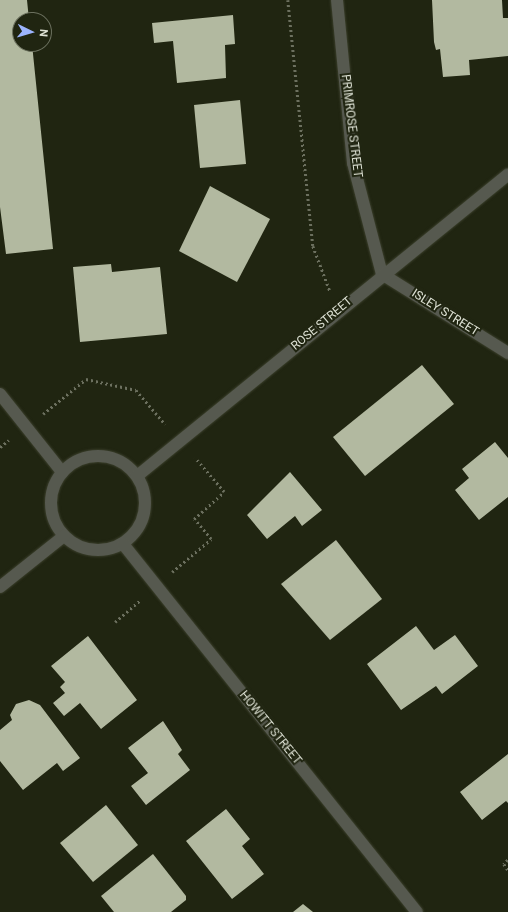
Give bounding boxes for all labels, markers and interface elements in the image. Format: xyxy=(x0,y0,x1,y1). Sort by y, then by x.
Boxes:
north arrow xyxy=(12,12,52,52)
text: N xyxy=(37,29,50,37)
street label: PRIMROSE STREET xyxy=(338,74,364,178)
street label: ISLEY STREET xyxy=(409,287,481,339)
street label: ROSE STREET xyxy=(289,294,355,354)
street label: HOWITT STREET xyxy=(236,688,304,768)

